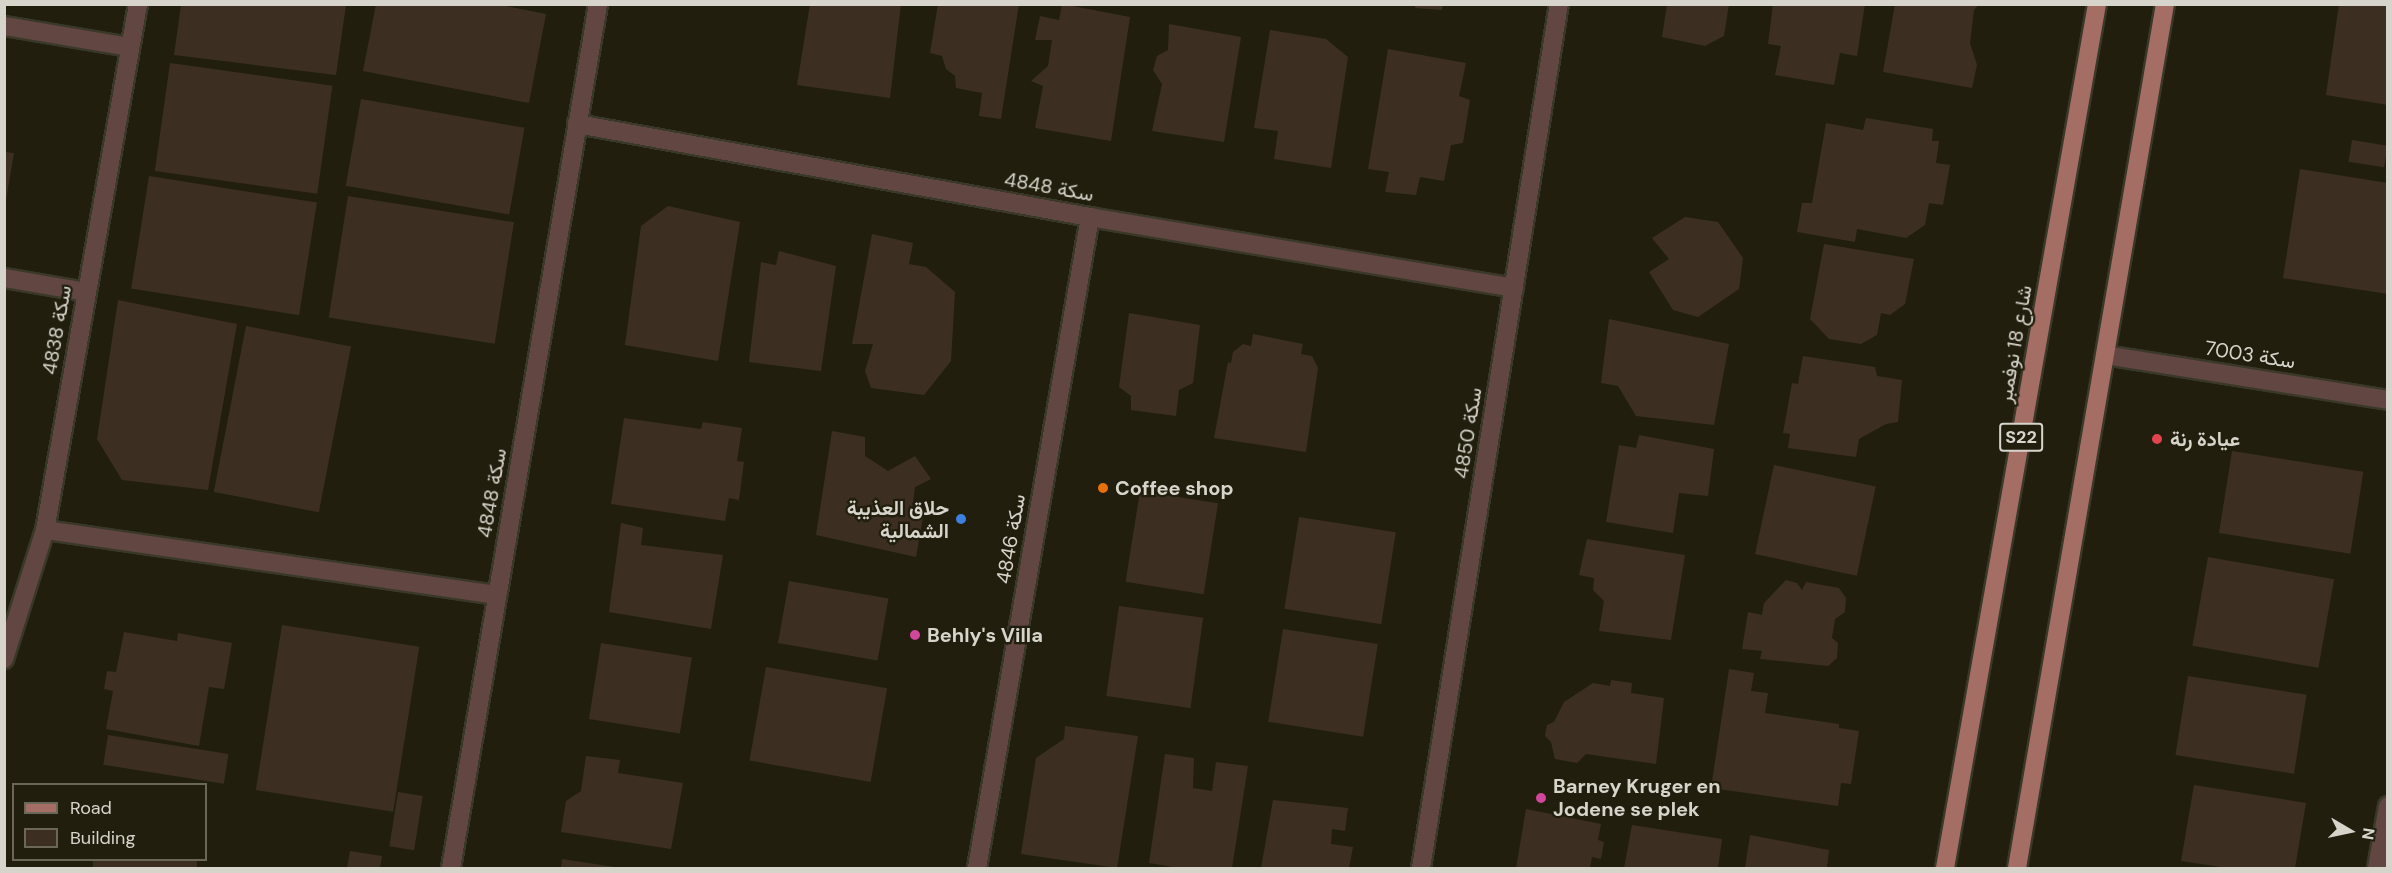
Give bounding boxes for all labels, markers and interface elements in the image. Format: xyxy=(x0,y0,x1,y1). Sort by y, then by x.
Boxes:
street label: سكة 4848 xyxy=(1002,167,1096,207)
street label: شارع 18 نوفمبر xyxy=(1993,283,2037,405)
street label: سكة 4838 xyxy=(37,284,77,376)
street label: سكة 7003 xyxy=(2203,336,2297,374)
street label: سكة 4850 xyxy=(1449,386,1487,480)
road number: S22 xyxy=(1998,422,2044,452)
place label: عيادة رنة xyxy=(2170,427,2240,451)
marker: عيادة رنة xyxy=(2148,430,2166,448)
street label: سكة 4848 xyxy=(472,446,512,540)
place label: Coffee shop xyxy=(1115,476,1233,500)
marker: Coffee shop xyxy=(1096,481,1110,495)
street label: سكة 4846 xyxy=(991,492,1031,586)
place label: حلاق العذيبة الشمالية xyxy=(847,496,949,543)
marker: حلاق العذيبة الشمالية xyxy=(954,512,968,526)
place label: Behly's Villa xyxy=(927,623,1043,647)
marker: Behly's Villa xyxy=(908,628,922,642)
place label: Barney Kruger en Jodene se plek xyxy=(1553,774,1721,821)
legend xyxy=(12,783,207,861)
marker: Barney Kruger en Jodene se plek xyxy=(1534,791,1548,805)
text: Road xyxy=(70,796,112,820)
north arrow xyxy=(2320,801,2380,861)
text: Building xyxy=(70,826,135,850)
text: N xyxy=(2357,826,2380,841)

